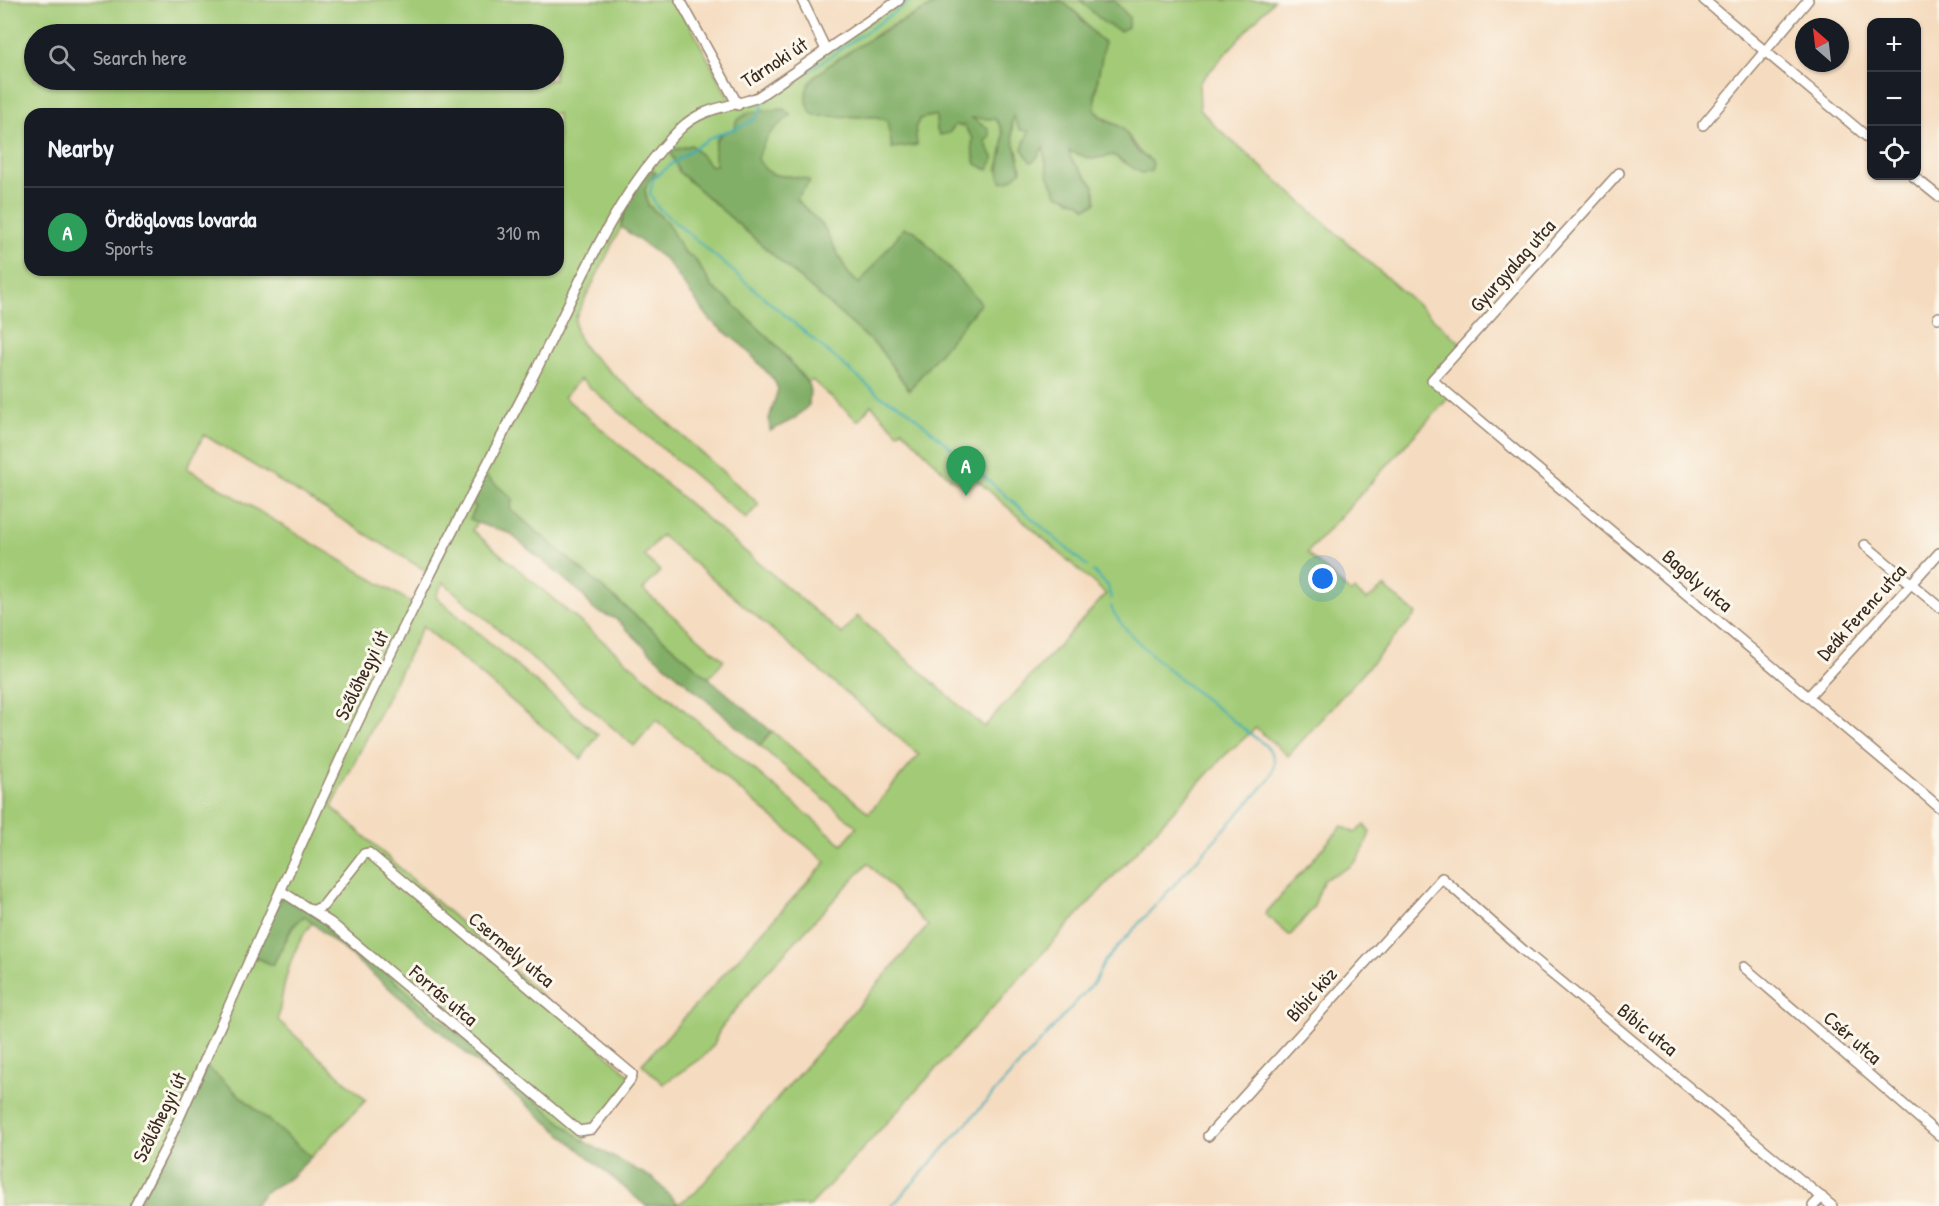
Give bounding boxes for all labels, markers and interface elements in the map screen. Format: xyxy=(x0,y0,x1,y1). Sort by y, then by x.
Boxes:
north arrow xyxy=(1795,18,1849,72)
map controls xyxy=(1867,18,1921,180)
button: + xyxy=(1867,18,1921,72)
search box xyxy=(24,24,564,90)
street label: Tárnoki út xyxy=(736,30,813,94)
icon: search xyxy=(45,41,78,74)
text: Search here xyxy=(93,42,187,72)
button: − xyxy=(1867,72,1921,126)
button: locate xyxy=(1867,126,1921,180)
text: Nearby xyxy=(48,130,114,165)
text: Ördöglovas lovarda xyxy=(105,204,256,234)
street label: Gyurgyalag utca xyxy=(1463,213,1561,317)
text: A xyxy=(63,219,72,246)
text: 310 m xyxy=(497,219,540,246)
text: Sports xyxy=(105,234,153,261)
pin: A xyxy=(946,446,986,496)
street label: Bagoly utca xyxy=(1657,543,1739,617)
street label: Deák Ferenc utca xyxy=(1810,558,1912,666)
your location xyxy=(1308,564,1337,593)
street label: Szőlőhegyi út xyxy=(328,625,395,724)
street label: Csermely utca xyxy=(463,905,561,993)
street label: Forrás utca xyxy=(403,958,484,1032)
street label: Bíbic köz xyxy=(1279,961,1343,1027)
street label: Bíbic utca xyxy=(1612,996,1684,1062)
street label: Csér utca xyxy=(1818,1004,1888,1070)
street label: Szőlőhegyi út xyxy=(126,1067,193,1166)

